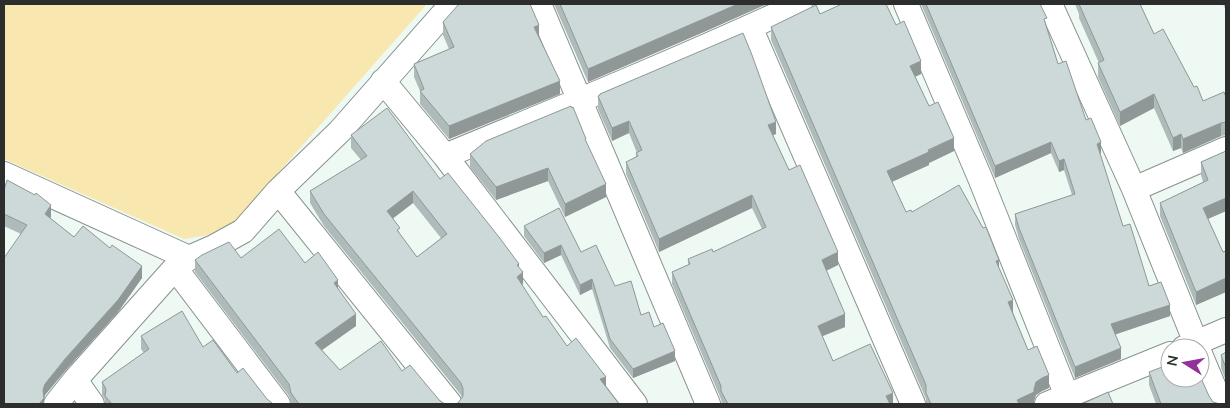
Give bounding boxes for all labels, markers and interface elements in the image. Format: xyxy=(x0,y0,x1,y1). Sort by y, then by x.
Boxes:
north arrow xyxy=(1160,338,1210,388)
text: N xyxy=(1162,354,1182,367)

